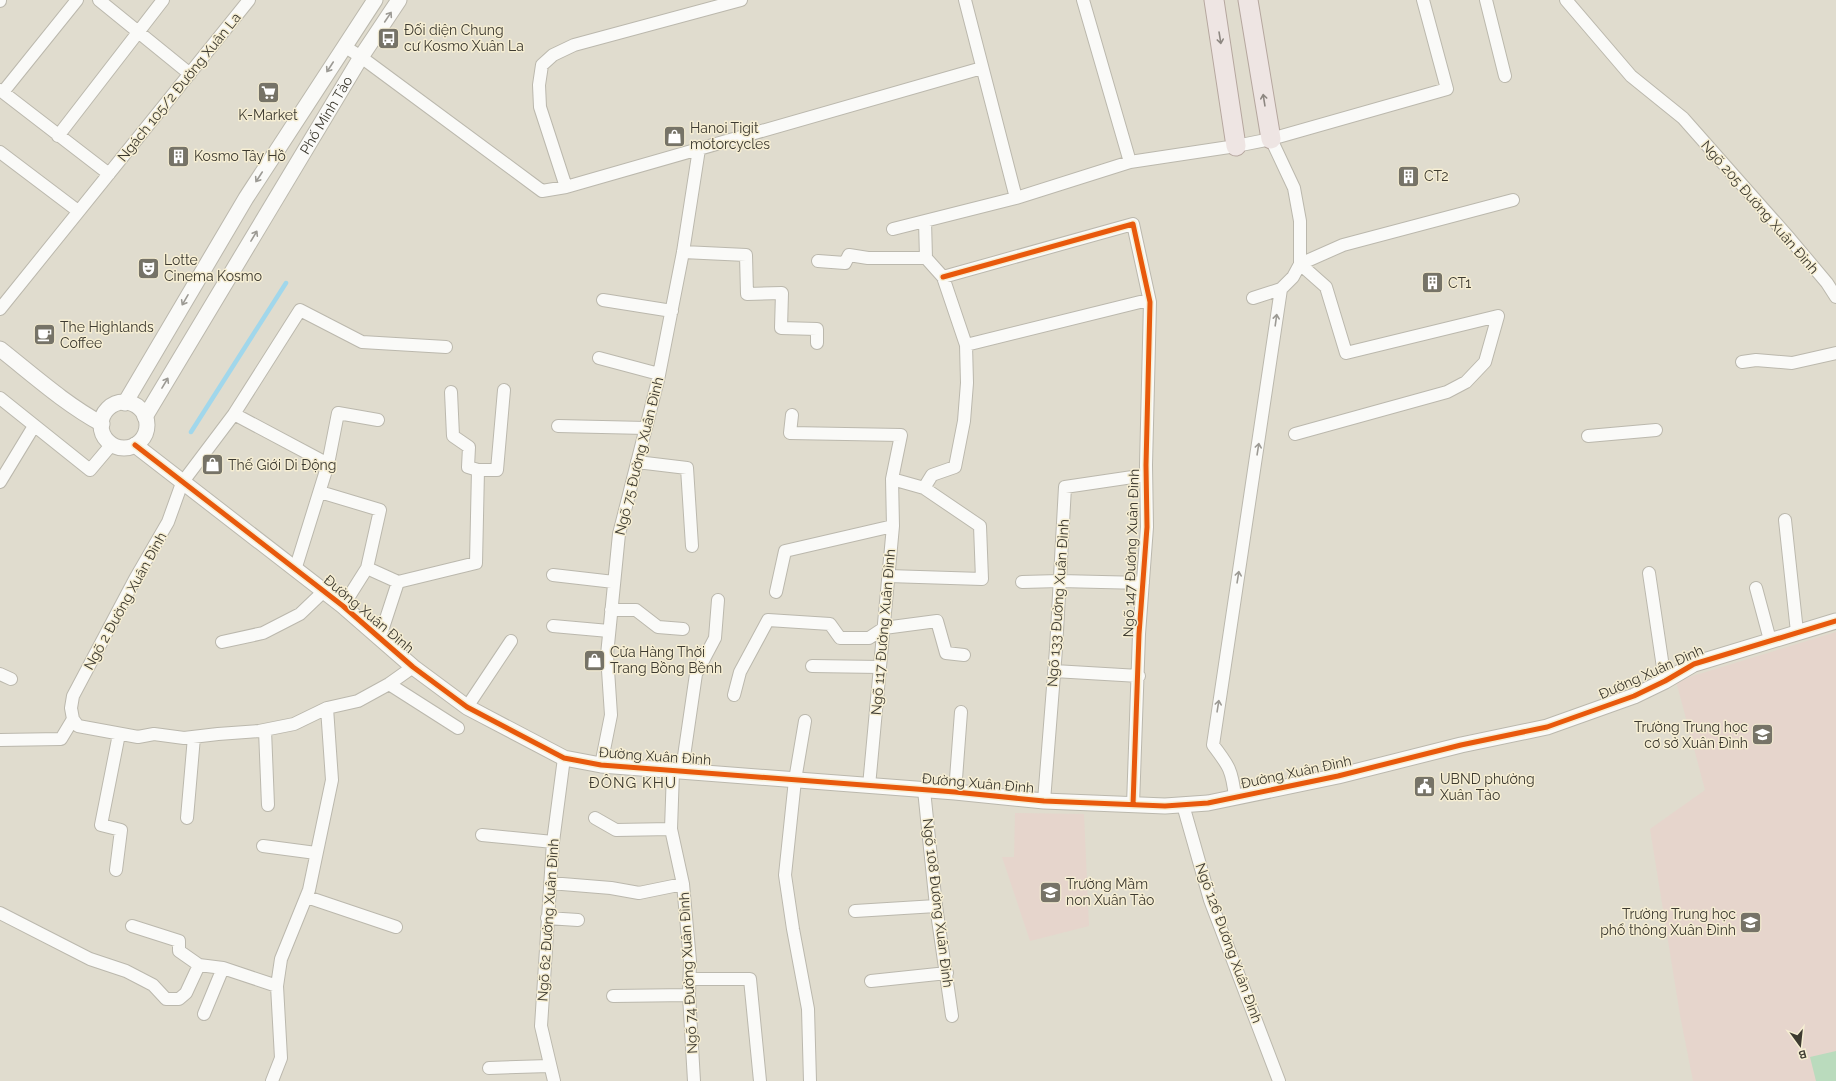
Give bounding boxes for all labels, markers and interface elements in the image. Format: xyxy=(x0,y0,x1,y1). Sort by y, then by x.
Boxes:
street label: Ngách 105/2 Đường Xuân La xyxy=(114,9,244,165)
one-way arrow xyxy=(383,12,392,23)
place label: Đối diện Chung cư Kosmo Xuân La xyxy=(404,22,524,54)
bus stop icon: Đối diện Chung cư Kosmo Xuân La xyxy=(375,25,401,51)
one-way arrow xyxy=(1216,32,1224,45)
one-way arrow xyxy=(326,62,334,73)
street label: Phố Minh Tảo xyxy=(297,73,356,157)
supermarket icon: K-Market xyxy=(255,80,281,106)
one-way arrow xyxy=(1260,94,1268,107)
place label: K-Market xyxy=(238,107,298,123)
place label: Hanoi Tigit motorcycles xyxy=(690,120,770,152)
shop icon: Hanoi Tigit motorcycles xyxy=(662,123,688,149)
street label: Ngõ 205 Đường Xuân Đỉnh xyxy=(1698,137,1822,277)
building icon: Kosmo Tây Hồ xyxy=(166,143,192,169)
place label: Kosmo Tây Hồ xyxy=(194,148,286,164)
building icon: CT2 xyxy=(1396,163,1422,189)
place label: CT2 xyxy=(1424,168,1449,184)
one-way arrow xyxy=(255,171,264,182)
one-way arrow xyxy=(251,230,259,242)
place label: Lotte Cinema Kosmo xyxy=(164,252,262,284)
theatre icon: Lotte Cinema Kosmo xyxy=(135,255,161,281)
building icon: CT1 xyxy=(1419,270,1445,296)
place label: CT1 xyxy=(1448,275,1471,291)
one-way arrow xyxy=(181,294,189,306)
one-way arrow xyxy=(1272,314,1280,327)
place label: The Highlands Coffee xyxy=(60,319,154,351)
cafe icon: The Highlands Coffee xyxy=(32,322,58,348)
street label: Ngõ 75 Đường Xuân Đỉnh xyxy=(612,375,666,537)
one-way arrow xyxy=(162,377,170,389)
one-way arrow xyxy=(1254,443,1262,456)
shop icon: Thế Giới Di Động xyxy=(200,452,226,478)
place label: Thế Giới Di Động xyxy=(228,457,336,473)
street label: Ngõ 147 Đường Xuân Đỉnh xyxy=(1120,468,1142,638)
street label: Ngõ 133 Đường Xuân Đỉnh xyxy=(1044,518,1072,688)
street label: Ngõ 2 Đường Xuân Đỉnh xyxy=(80,529,170,673)
street label: Ngõ 117 Đường Xuân Đỉnh xyxy=(868,548,898,716)
one-way arrow xyxy=(1234,571,1242,584)
street label: Đường Xuân Đỉnh xyxy=(321,572,417,656)
street label: Đường Xuân Đỉnh xyxy=(1596,642,1706,702)
place label: Cửa Hàng Thời Trang Bồng Bềnh xyxy=(610,644,722,676)
shop icon: Cửa Hàng Thời Trang Bồng Bềnh xyxy=(581,647,607,673)
one-way arrow xyxy=(1214,700,1222,713)
place label: Trường Trung học cơ sở Xuân Đỉnh xyxy=(1634,719,1748,751)
school or university icon: Trường Trung học cơ sở Xuân Đỉnh xyxy=(1750,722,1776,748)
street label: Đường Xuân Đỉnh xyxy=(598,744,712,768)
street label: Đường Xuân Đỉnh xyxy=(1239,752,1353,792)
street label: Đường Xuân Đỉnh xyxy=(921,770,1035,796)
place label: UBND phường Xuân Tảo xyxy=(1440,771,1535,803)
district label: ĐÔNG KHU xyxy=(589,774,677,792)
public building icon: UBND phường Xuân Tảo xyxy=(1411,774,1437,800)
street label: Ngõ 108 Đường Xuân Đỉnh xyxy=(920,817,956,989)
street label: Ngõ 62 Đường Xuân Đỉnh xyxy=(534,838,562,1002)
street label: Ngõ 126 Đường Xuân Đỉnh xyxy=(1193,861,1265,1025)
place label: Trường Mầm non Xuân Tảo xyxy=(1066,876,1154,908)
school or university icon: Trường Mầm non Xuân Tảo xyxy=(1037,879,1063,905)
street label: Ngõ 74 Đường Xuân Đỉnh xyxy=(676,892,700,1054)
place label: Trường Trung học phổ thông Xuân Đỉnh xyxy=(1600,906,1736,938)
school or university icon: Trường Trung học phổ thông Xuân Đỉnh xyxy=(1738,909,1764,935)
north arrow xyxy=(1780,1025,1820,1065)
text: B xyxy=(1797,1047,1808,1062)

